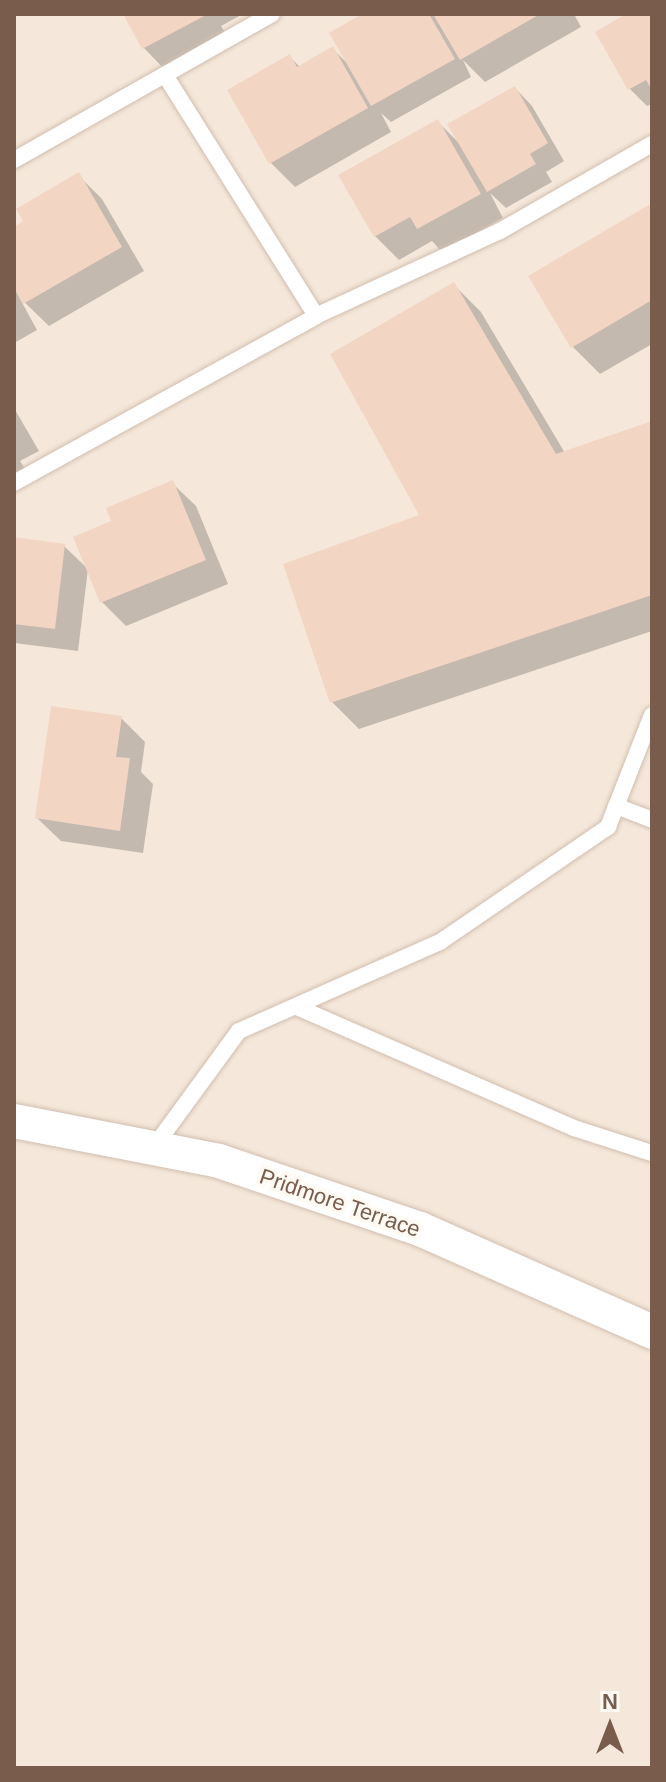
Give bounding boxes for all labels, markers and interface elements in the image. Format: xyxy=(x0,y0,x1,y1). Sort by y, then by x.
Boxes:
street label: Pridmore Terrace xyxy=(256,1163,424,1243)
north arrow xyxy=(570,1686,650,1766)
text: N xyxy=(602,1689,618,1714)

